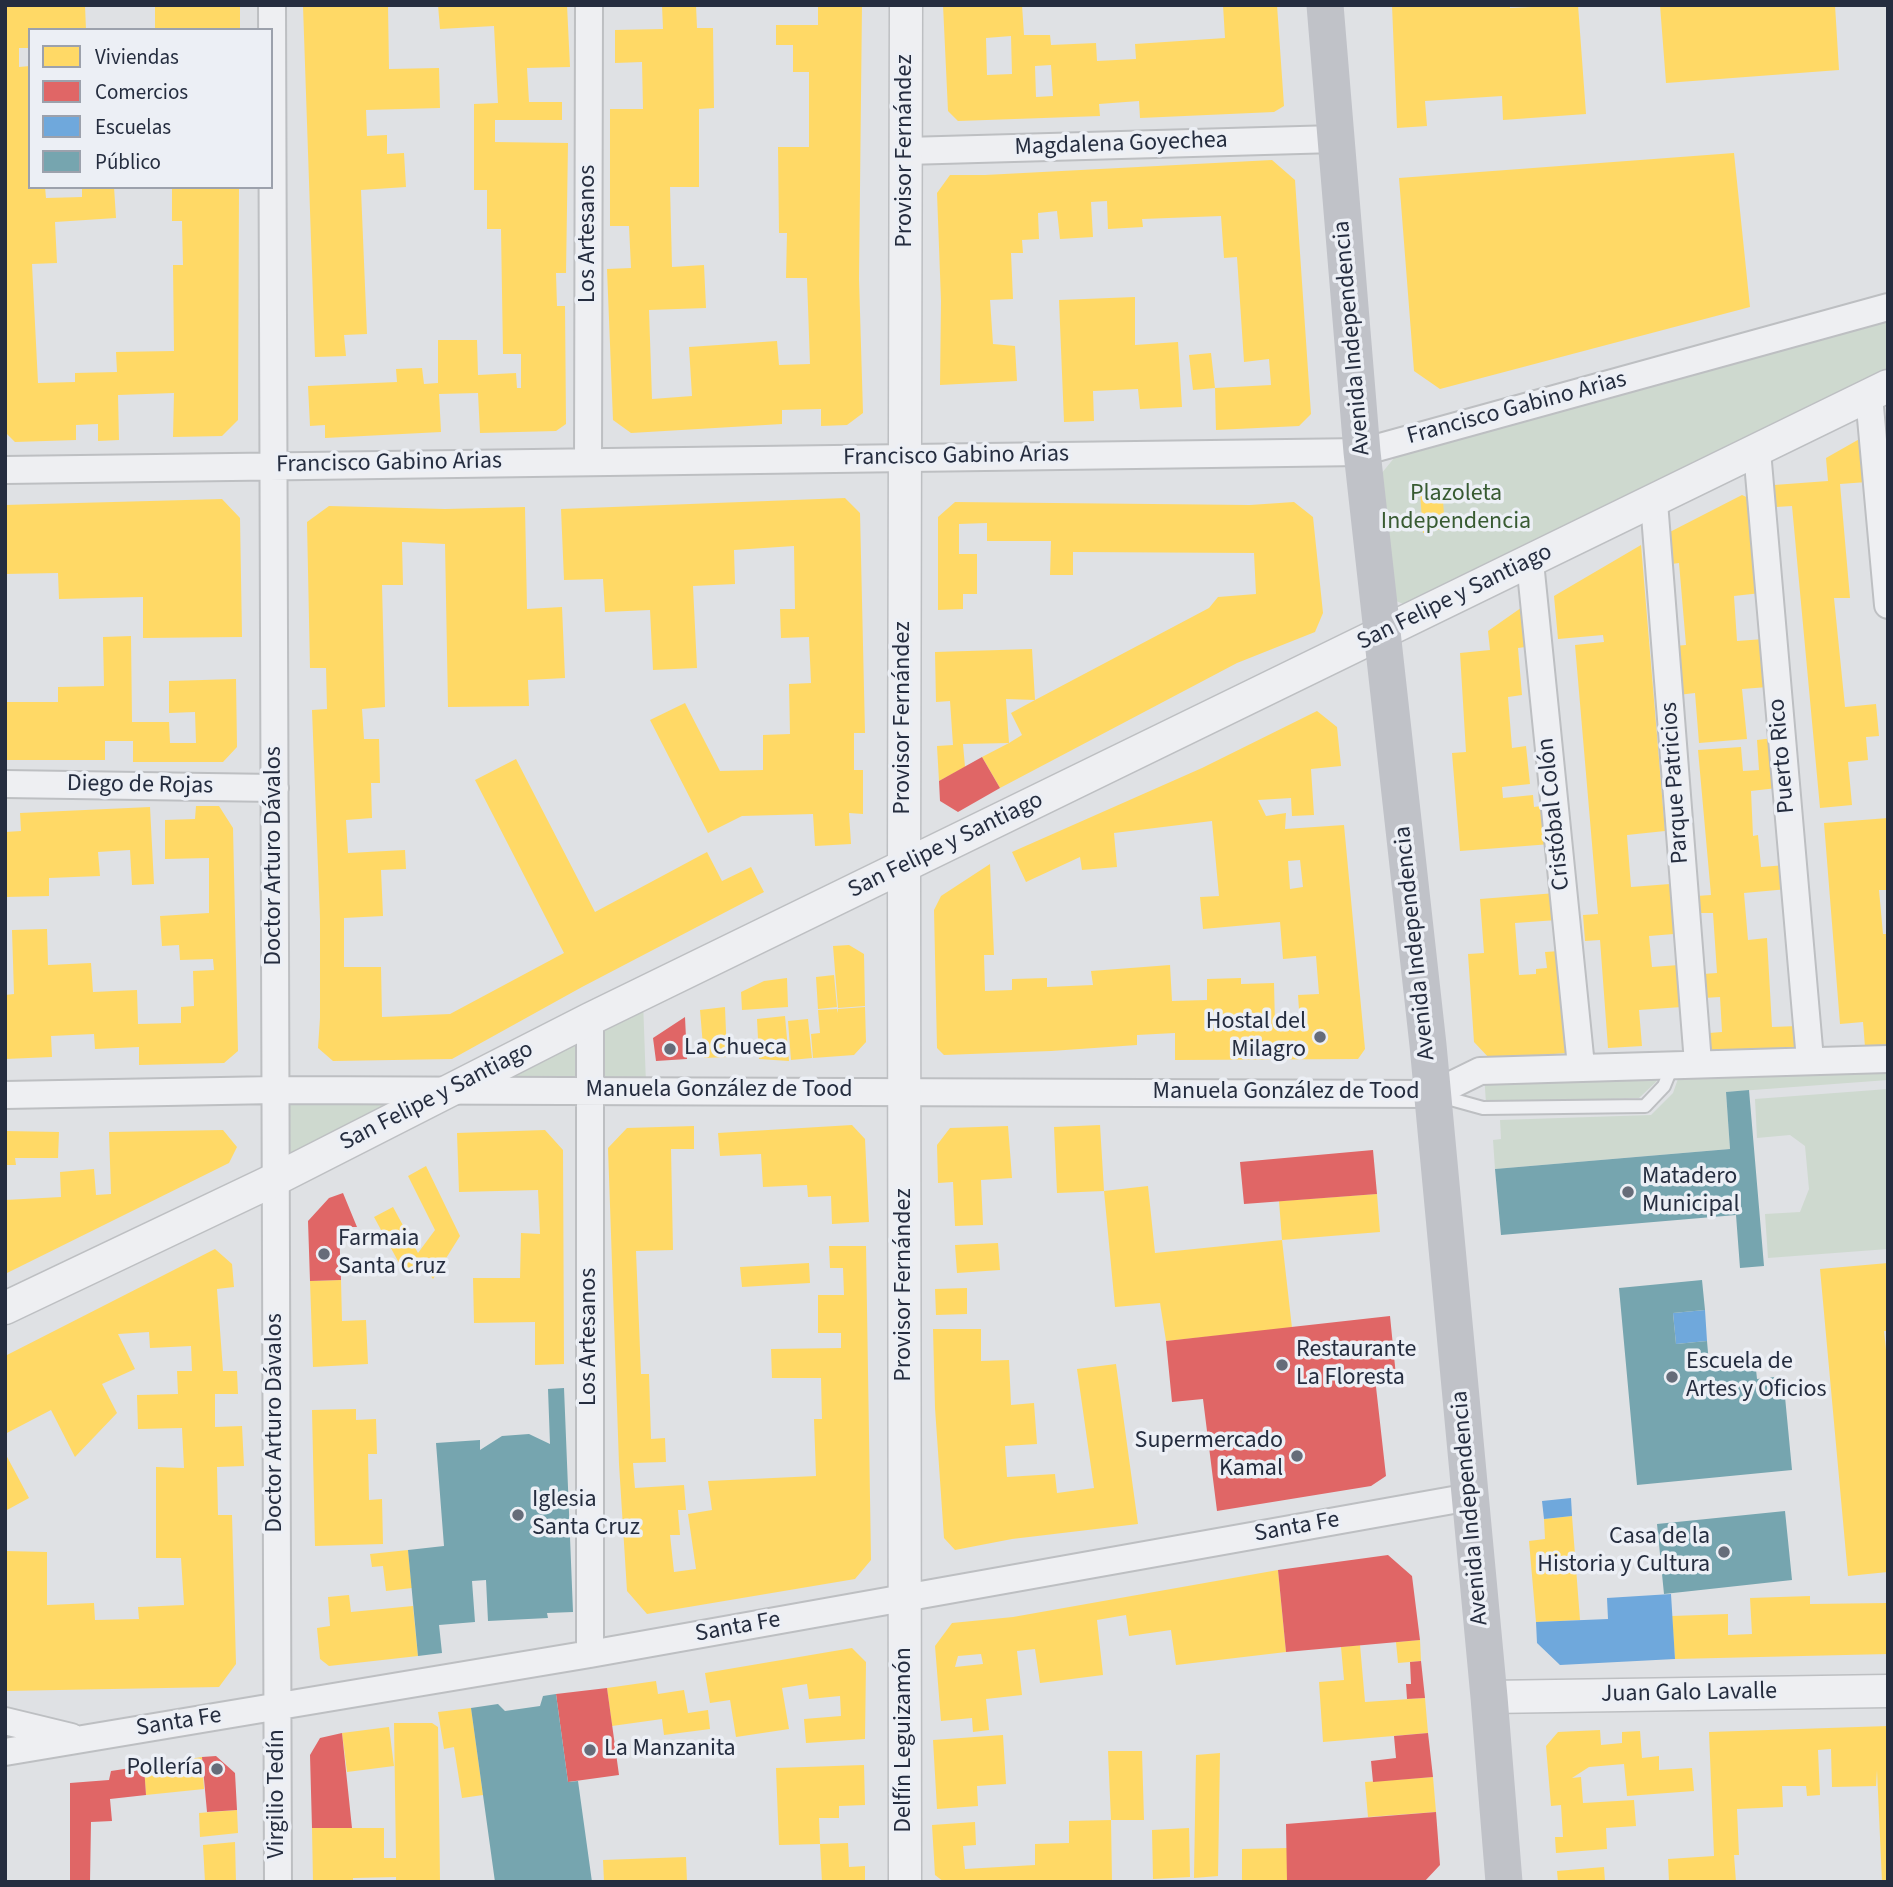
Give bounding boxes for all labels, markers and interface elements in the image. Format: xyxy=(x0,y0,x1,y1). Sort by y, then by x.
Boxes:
legend xyxy=(28,28,273,189)
text: Viviendas xyxy=(95,42,179,72)
street label: Provisor Fernández xyxy=(892,54,920,248)
text: Comercios xyxy=(95,77,188,107)
text: Escuelas xyxy=(95,112,171,142)
street label: Magdalena Goyechea xyxy=(1014,127,1228,163)
text: Público xyxy=(95,147,161,177)
street label: Los Artesanos xyxy=(575,165,603,303)
street label: Avenida Independencia xyxy=(1328,219,1378,457)
street label: Francisco Gabino Arias xyxy=(1404,366,1630,452)
street label: Francisco Gabino Arias xyxy=(843,441,1069,473)
street label: Francisco Gabino Arias xyxy=(276,448,502,480)
park label: Plazoleta Independencia xyxy=(1381,481,1531,537)
street label: San Felipe y Santiago xyxy=(1353,538,1557,658)
street label: Provisor Fernández xyxy=(890,621,918,815)
street label: Puerto Rico xyxy=(1764,697,1802,815)
street label: Parque Patricios xyxy=(1656,701,1696,865)
street label: Cristóbal Colón xyxy=(1533,736,1577,892)
street label: Doctor Arturo Dávalos xyxy=(261,746,289,966)
street label: Diego de Rojas xyxy=(67,770,213,802)
street label: San Felipe y Santiago xyxy=(844,786,1048,906)
street label: Avenida Independencia xyxy=(1389,824,1443,1062)
place label: Hostal del Milagro xyxy=(1206,1009,1306,1065)
marker: Hostal del Milagro xyxy=(1312,1029,1328,1045)
place label: La Chueca xyxy=(684,1035,787,1063)
street label: San Felipe y Santiago xyxy=(335,1036,539,1158)
marker: La Chueca xyxy=(662,1041,678,1057)
street label: Manuela González de Tood xyxy=(585,1077,853,1105)
street label: Manuela González de Tood xyxy=(1152,1079,1420,1107)
place label: Matadero Municipal xyxy=(1642,1164,1740,1220)
marker: Matadero Municipal xyxy=(1620,1184,1636,1200)
street label: Provisor Fernández xyxy=(891,1188,919,1382)
place label: Farmaia Santa Cruz xyxy=(338,1226,446,1282)
marker: Farmaia Santa Cruz xyxy=(316,1246,332,1262)
street label: Los Artesanos xyxy=(576,1268,604,1406)
street label: Doctor Arturo Dávalos xyxy=(262,1313,290,1533)
place label: Restaurante La Floresta xyxy=(1296,1337,1416,1393)
place label: Escuela de Artes y Oficios xyxy=(1686,1349,1827,1405)
marker: Restaurante La Floresta xyxy=(1274,1357,1290,1373)
marker: Escuela de Artes y Oficios xyxy=(1664,1369,1680,1385)
street label: Avenida Independencia xyxy=(1446,1389,1496,1627)
place label: Supermercado Kamal xyxy=(1135,1428,1283,1484)
marker: Supermercado Kamal xyxy=(1289,1448,1305,1464)
place label: Iglesia Santa Cruz xyxy=(532,1487,640,1543)
street label: Santa Fe xyxy=(1252,1506,1342,1550)
marker: Iglesia Santa Cruz xyxy=(510,1507,526,1523)
place label: Casa de la Historia y Cultura xyxy=(1537,1524,1710,1580)
marker: Casa de la Historia y Cultura xyxy=(1716,1544,1732,1560)
street label: Santa Fe xyxy=(693,1606,783,1650)
street label: Delfín Leguizamón xyxy=(891,1647,919,1833)
street label: Juan Galo Lavalle xyxy=(1601,1678,1777,1710)
street label: Santa Fe xyxy=(134,1702,224,1744)
street label: Virgilio Tedín xyxy=(264,1729,292,1859)
place label: La Manzanita xyxy=(604,1736,736,1764)
marker: La Manzanita xyxy=(582,1742,598,1758)
place label: Pollería xyxy=(127,1755,203,1783)
marker: Pollería xyxy=(209,1761,225,1777)

